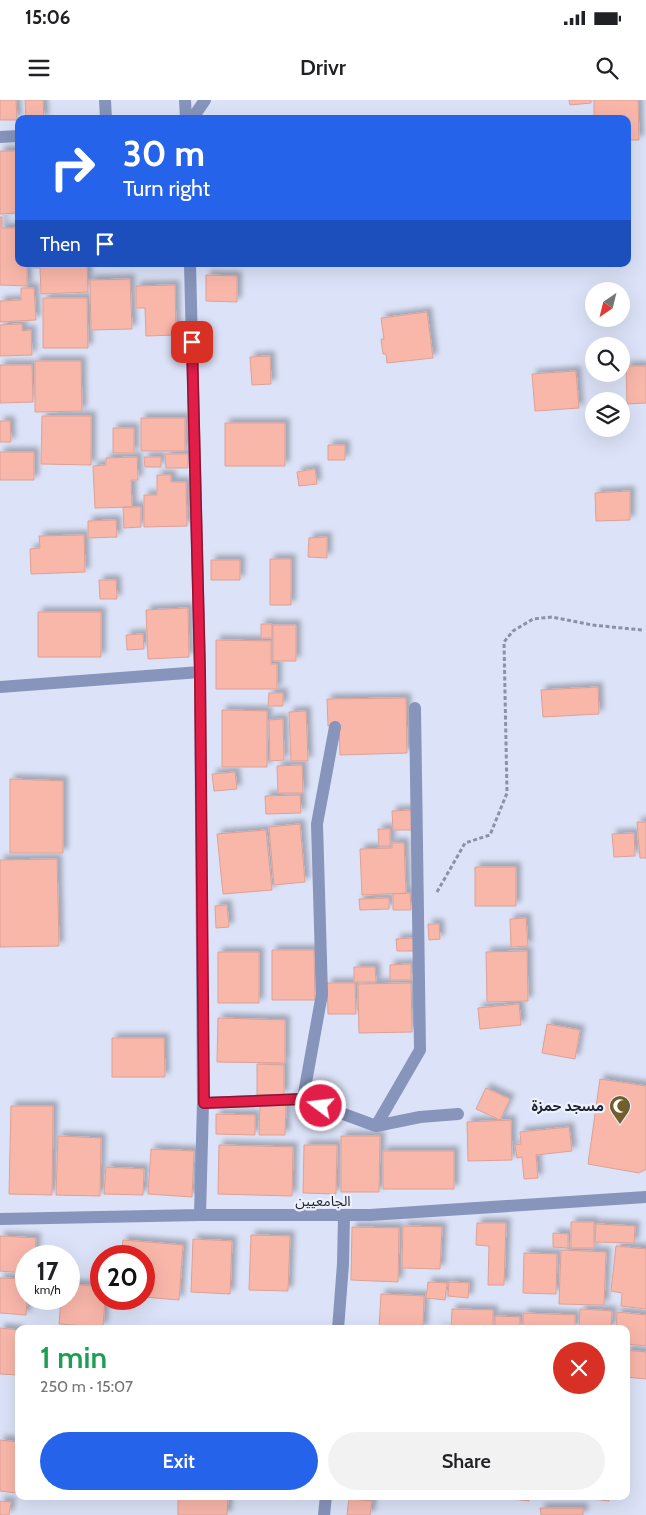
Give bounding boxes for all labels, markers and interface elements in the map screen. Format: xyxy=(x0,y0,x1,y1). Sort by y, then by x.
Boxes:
text: 15:06 xyxy=(25,6,71,29)
icon: menu xyxy=(25,54,53,82)
text: Drivr xyxy=(300,54,346,81)
icon: search xyxy=(593,54,621,82)
text: 30 m xyxy=(123,132,205,175)
icon: right xyxy=(40,135,105,200)
text: Turn right xyxy=(123,175,210,202)
icon: arrive xyxy=(91,230,119,258)
text: Then xyxy=(40,233,81,256)
north arrow xyxy=(585,282,630,328)
map controls xyxy=(585,282,630,437)
pin xyxy=(171,321,213,363)
icon: arrive xyxy=(178,328,206,356)
button: search xyxy=(585,337,630,382)
button: layers xyxy=(585,392,630,437)
position arrow xyxy=(294,1079,346,1131)
mosque icon: مسجد حمزة xyxy=(608,1094,632,1125)
place label: مسجد حمزة xyxy=(531,1097,604,1115)
street label: الجامعيين xyxy=(295,1192,351,1210)
speed limit sign: 20 xyxy=(90,1245,155,1310)
text: 17 xyxy=(37,1256,58,1286)
text: km/h xyxy=(34,1282,61,1297)
text: 1 min xyxy=(40,1339,107,1376)
button: close xyxy=(553,1342,605,1394)
text: 250 m · 15:07 xyxy=(40,1377,133,1396)
button: Exit xyxy=(40,1432,318,1490)
button: Share xyxy=(328,1432,605,1490)

